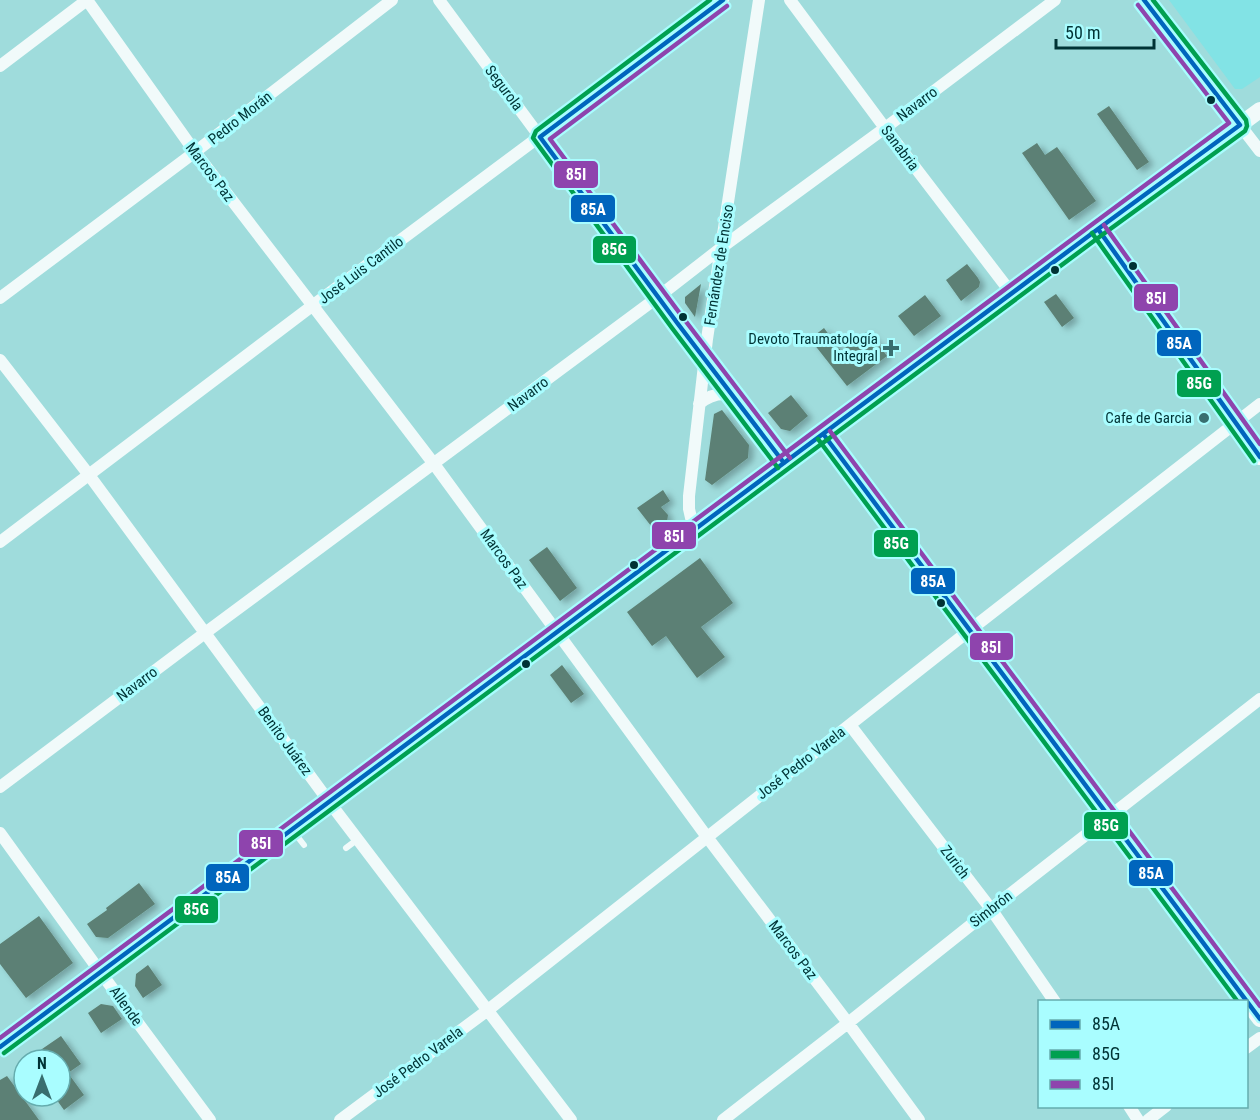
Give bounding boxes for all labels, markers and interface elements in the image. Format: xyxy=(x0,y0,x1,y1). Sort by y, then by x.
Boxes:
scale bar xyxy=(1056,12,1154,50)
text: 50 m xyxy=(1065,22,1100,43)
street label: Segurola xyxy=(481,62,527,114)
street label: Navarro xyxy=(893,83,941,125)
street label: Pedro Morán xyxy=(205,88,275,148)
unlabelled marker xyxy=(1205,94,1217,106)
street label: Sanabria xyxy=(877,122,923,174)
street label: Marcos Paz xyxy=(182,139,238,205)
line badge: 85I xyxy=(553,160,599,189)
text: 85I xyxy=(566,165,586,184)
line badge: 85A xyxy=(570,194,616,223)
text: 85A xyxy=(580,200,606,219)
street label: Fernández de Enciso xyxy=(701,203,737,327)
street label: José Luis Cantilo xyxy=(315,232,407,308)
line badge: 85G xyxy=(592,235,637,264)
text: 85G xyxy=(601,240,627,259)
unlabelled marker xyxy=(1127,260,1139,272)
unlabelled marker xyxy=(1049,264,1061,276)
line badge: 85I xyxy=(1133,283,1179,312)
text: 85I xyxy=(1146,289,1166,308)
unlabelled marker xyxy=(677,311,689,323)
line badge: 85A xyxy=(1156,329,1202,357)
place label: Devoto Traumatología Integral xyxy=(748,330,878,365)
text: 85A xyxy=(1166,334,1192,353)
marker: Devoto Traumatología Integral xyxy=(882,339,900,357)
line badge: 85G xyxy=(1176,369,1222,398)
street label: Navarro xyxy=(504,373,552,415)
text: 85G xyxy=(1186,374,1212,393)
place label: Cafe de Garcia xyxy=(1105,409,1192,427)
marker: Cafe de Garcia xyxy=(1197,411,1211,425)
line badge: 85I xyxy=(651,521,697,550)
street label: Marcos Paz xyxy=(476,526,532,592)
text: 85I xyxy=(664,527,684,546)
line badge: 85G xyxy=(873,529,919,558)
text: 85G xyxy=(883,534,909,553)
unlabelled marker xyxy=(628,559,640,571)
line badge: 85A xyxy=(910,567,956,595)
text: 85A xyxy=(920,572,946,591)
unlabelled marker xyxy=(935,597,947,609)
line badge: 85I xyxy=(969,632,1014,661)
text: 85I xyxy=(981,638,1001,657)
unlabelled marker xyxy=(520,658,532,670)
street label: Navarro xyxy=(113,663,161,705)
street label: Benito Juárez xyxy=(254,703,316,779)
street label: José Pedro Varela xyxy=(753,723,849,803)
line badge: 85G xyxy=(1083,811,1129,840)
text: 85G xyxy=(1093,816,1119,835)
line badge: 85I xyxy=(238,829,284,858)
text: 85I xyxy=(251,834,271,853)
street label: Zurich xyxy=(937,842,973,882)
line badge: 85A xyxy=(1128,859,1174,887)
line badge: 85A xyxy=(205,863,250,892)
text: 85A xyxy=(1138,864,1164,883)
text: 85A xyxy=(215,868,241,887)
street label: Simbrón xyxy=(966,887,1016,931)
line badge: 85G xyxy=(174,895,219,924)
text: 85G xyxy=(183,900,209,919)
street label: Marcos Paz xyxy=(765,917,821,983)
street label: Allende xyxy=(106,983,146,1029)
legend xyxy=(1038,1000,1248,1108)
text: 85A xyxy=(1092,1013,1121,1034)
street label: José Pedro Varela xyxy=(370,1022,466,1102)
text: 85G xyxy=(1092,1043,1120,1064)
north arrow xyxy=(12,1048,72,1108)
text: N xyxy=(37,1054,47,1073)
text: 85I xyxy=(1092,1073,1114,1094)

